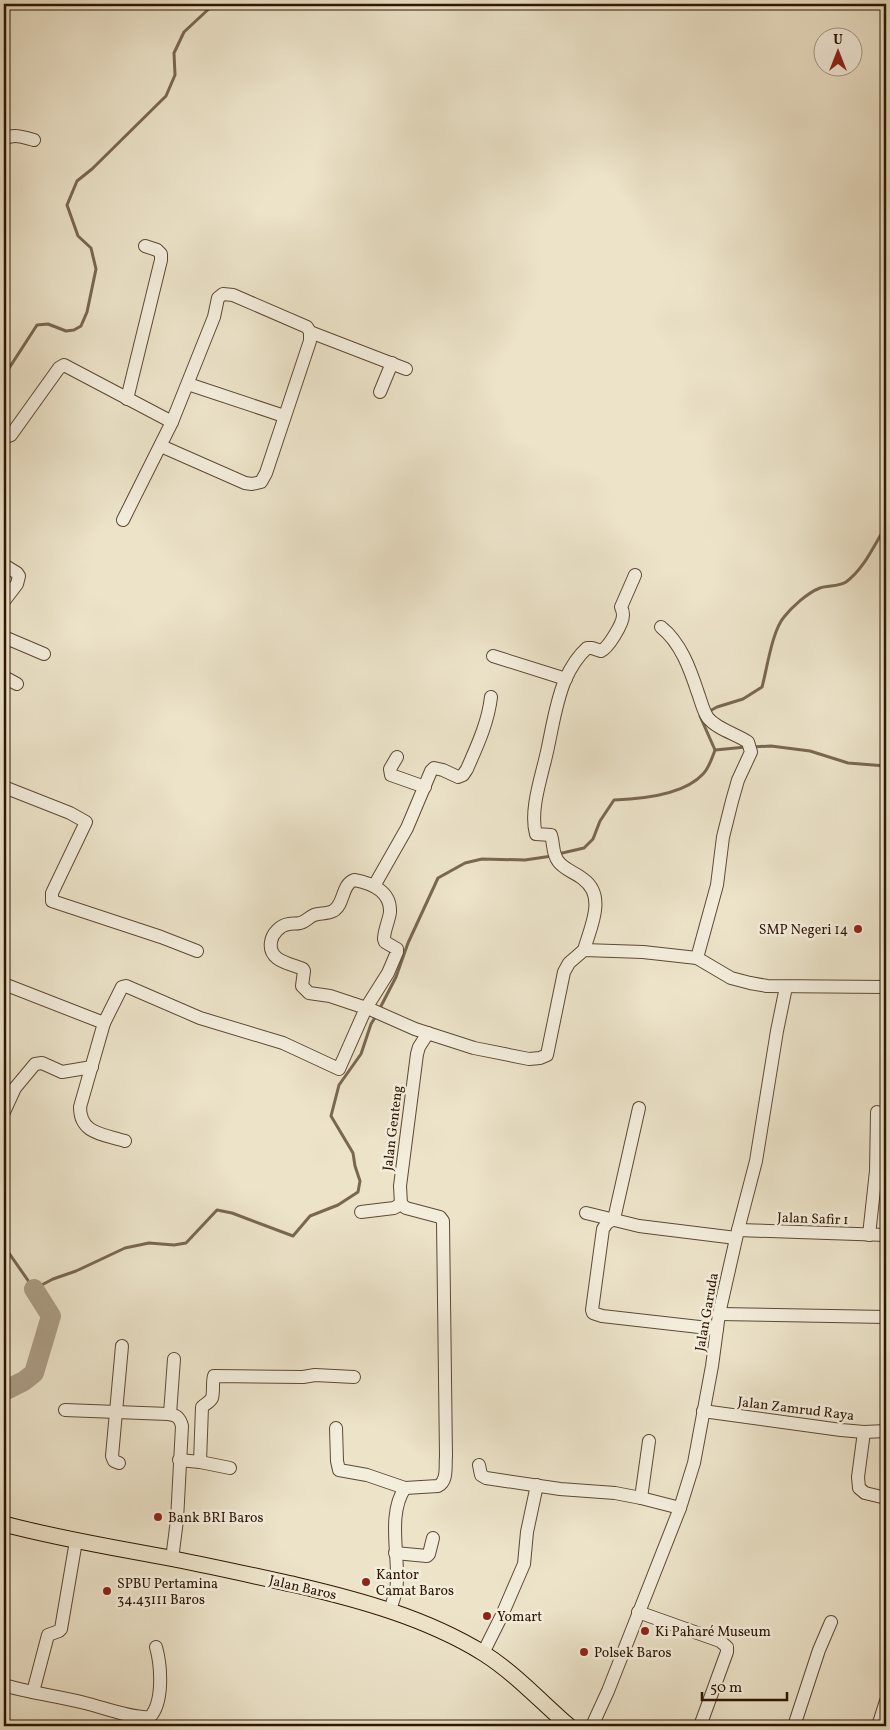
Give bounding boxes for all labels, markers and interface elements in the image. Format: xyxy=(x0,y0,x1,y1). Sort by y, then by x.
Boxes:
north arrow xyxy=(812,28,862,78)
text: U xyxy=(833,31,843,50)
place label: SMP Negeri 14 xyxy=(759,921,848,940)
marker: SMP Negeri 14 xyxy=(852,923,864,935)
street label: Jalan Genteng xyxy=(379,1084,408,1172)
street label: Jalan Safir 1 xyxy=(777,1209,849,1230)
street label: Jalan Garuda xyxy=(691,1271,724,1353)
street label: Jalan Zamrud Raya xyxy=(736,1393,855,1426)
place label: Bank BRI Baros xyxy=(168,1509,264,1528)
marker: Bank BRI Baros xyxy=(152,1511,164,1523)
place label: Kantor Camat Baros xyxy=(376,1566,454,1601)
street label: Jalan Baros xyxy=(267,1571,338,1605)
place label: SPBU Pertamina 34.43111 Baros xyxy=(117,1575,218,1610)
marker: Kantor Camat Baros xyxy=(360,1576,372,1588)
marker: SPBU Pertamina 34.43111 Baros xyxy=(101,1585,113,1597)
place label: Yomart xyxy=(497,1608,542,1627)
marker: Yomart xyxy=(481,1610,493,1622)
place label: Ki Paharé Museum xyxy=(655,1623,771,1642)
marker: Ki Paharé Museum xyxy=(639,1625,651,1637)
place label: Polsek Baros xyxy=(594,1644,671,1663)
marker: Polsek Baros xyxy=(578,1646,590,1658)
scale bar xyxy=(702,1670,788,1702)
text: 50 m xyxy=(710,1678,742,1699)

